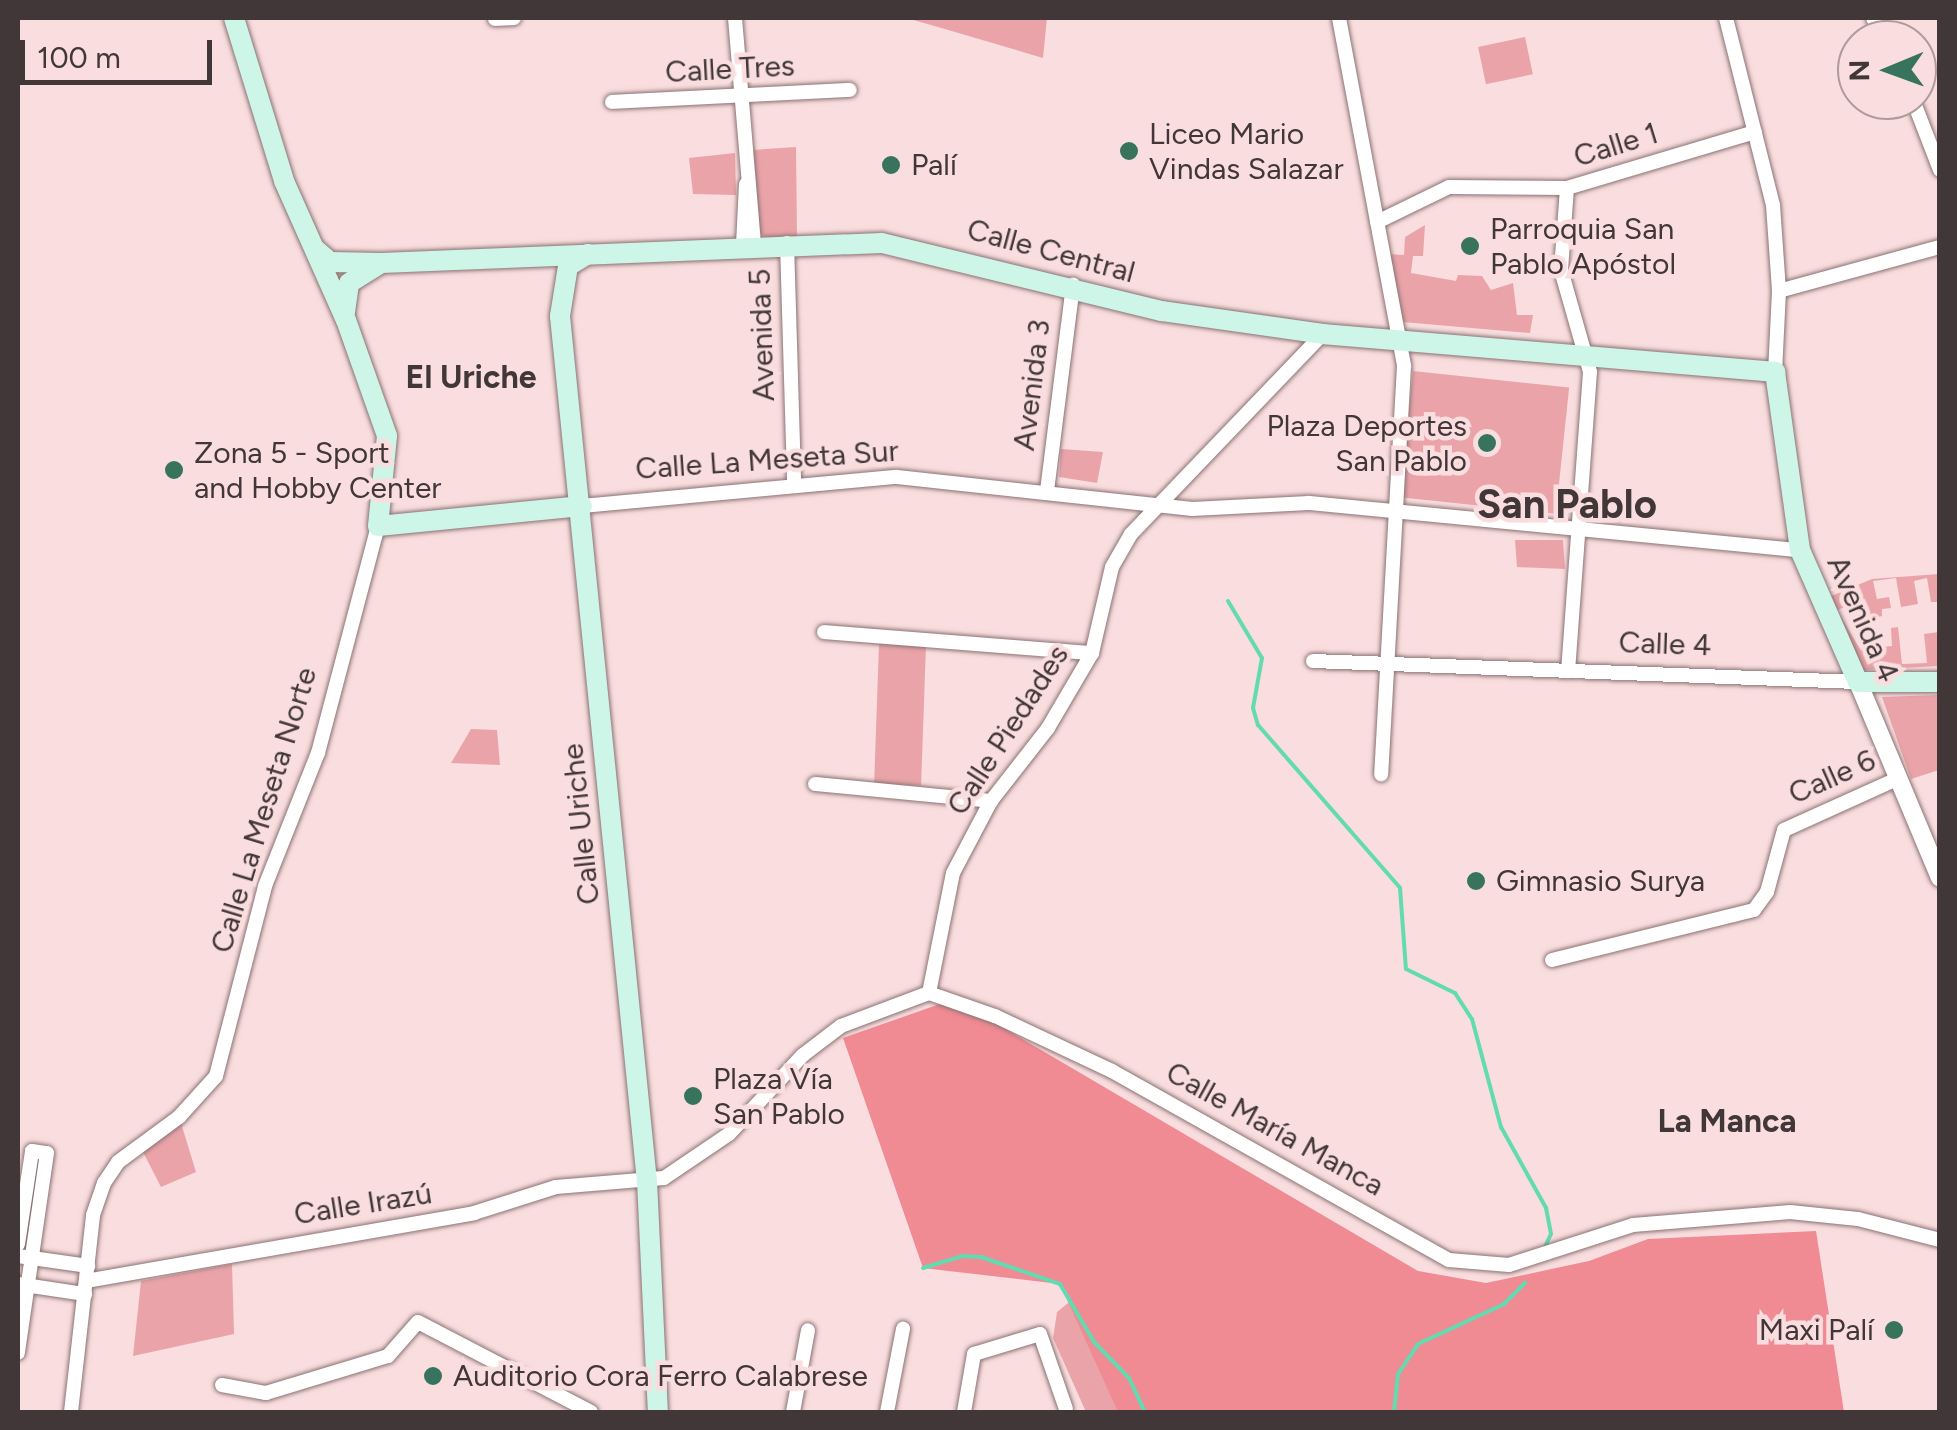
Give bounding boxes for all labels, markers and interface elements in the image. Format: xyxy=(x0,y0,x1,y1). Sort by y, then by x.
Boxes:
scale bar xyxy=(25,20,218,82)
north arrow xyxy=(1837,20,1937,120)
text: 100 m xyxy=(37,39,121,76)
street label: Calle Tres xyxy=(664,48,796,90)
text: N xyxy=(1842,59,1876,82)
street label: Calle 1 xyxy=(1569,115,1663,175)
place label: Liceo Mario Vindas Salazar xyxy=(1149,116,1344,186)
marker: Liceo Mario Vindas Salazar xyxy=(1118,140,1140,162)
place label: Palí xyxy=(911,147,957,183)
marker: Palí xyxy=(880,154,902,176)
street label: Calle Central xyxy=(963,211,1139,291)
place label: Parroquia San Pablo Apóstol xyxy=(1490,211,1676,282)
marker: Parroquia San Pablo Apóstol xyxy=(1459,235,1481,257)
street label: Avenida 5 xyxy=(742,268,782,402)
street label: Avenida 3 xyxy=(1006,317,1058,453)
district label: El Uriche xyxy=(406,358,536,396)
place label: Plaza Deportes San Pablo xyxy=(1266,408,1467,478)
marker: Plaza Deportes San Pablo xyxy=(1476,432,1498,454)
street label: Calle La Meseta Sur xyxy=(634,433,900,487)
place label: Zona 5 - Sport and Hobby Center xyxy=(194,435,441,506)
marker: Zona 5 - Sport and Hobby Center xyxy=(163,459,185,481)
district label: San Pablo xyxy=(1477,480,1657,528)
street label: Avenida 4 xyxy=(1819,550,1907,688)
street label: Calle 4 xyxy=(1618,624,1712,664)
street label: Calle Piedades xyxy=(940,638,1076,822)
street label: Calle La Meseta Norte xyxy=(203,663,325,957)
street label: Calle Uriche xyxy=(555,742,607,906)
street label: Calle 6 xyxy=(1783,742,1881,812)
place label: Gimnasio Surya xyxy=(1496,863,1705,899)
marker: Gimnasio Surya xyxy=(1465,870,1487,892)
street label: Calle María Manca xyxy=(1160,1054,1390,1204)
place label: Plaza Vía San Pablo xyxy=(713,1061,845,1132)
marker: Plaza Vía San Pablo xyxy=(682,1085,704,1107)
district label: La Manca xyxy=(1657,1102,1797,1140)
street label: Calle Irazú xyxy=(292,1175,434,1233)
place label: Maxi Palí xyxy=(1759,1312,1874,1348)
marker: Maxi Palí xyxy=(1883,1319,1905,1341)
place label: Auditorio Cora Ferro Calabrese xyxy=(453,1358,868,1394)
marker: Auditorio Cora Ferro Calabrese xyxy=(422,1365,444,1387)

